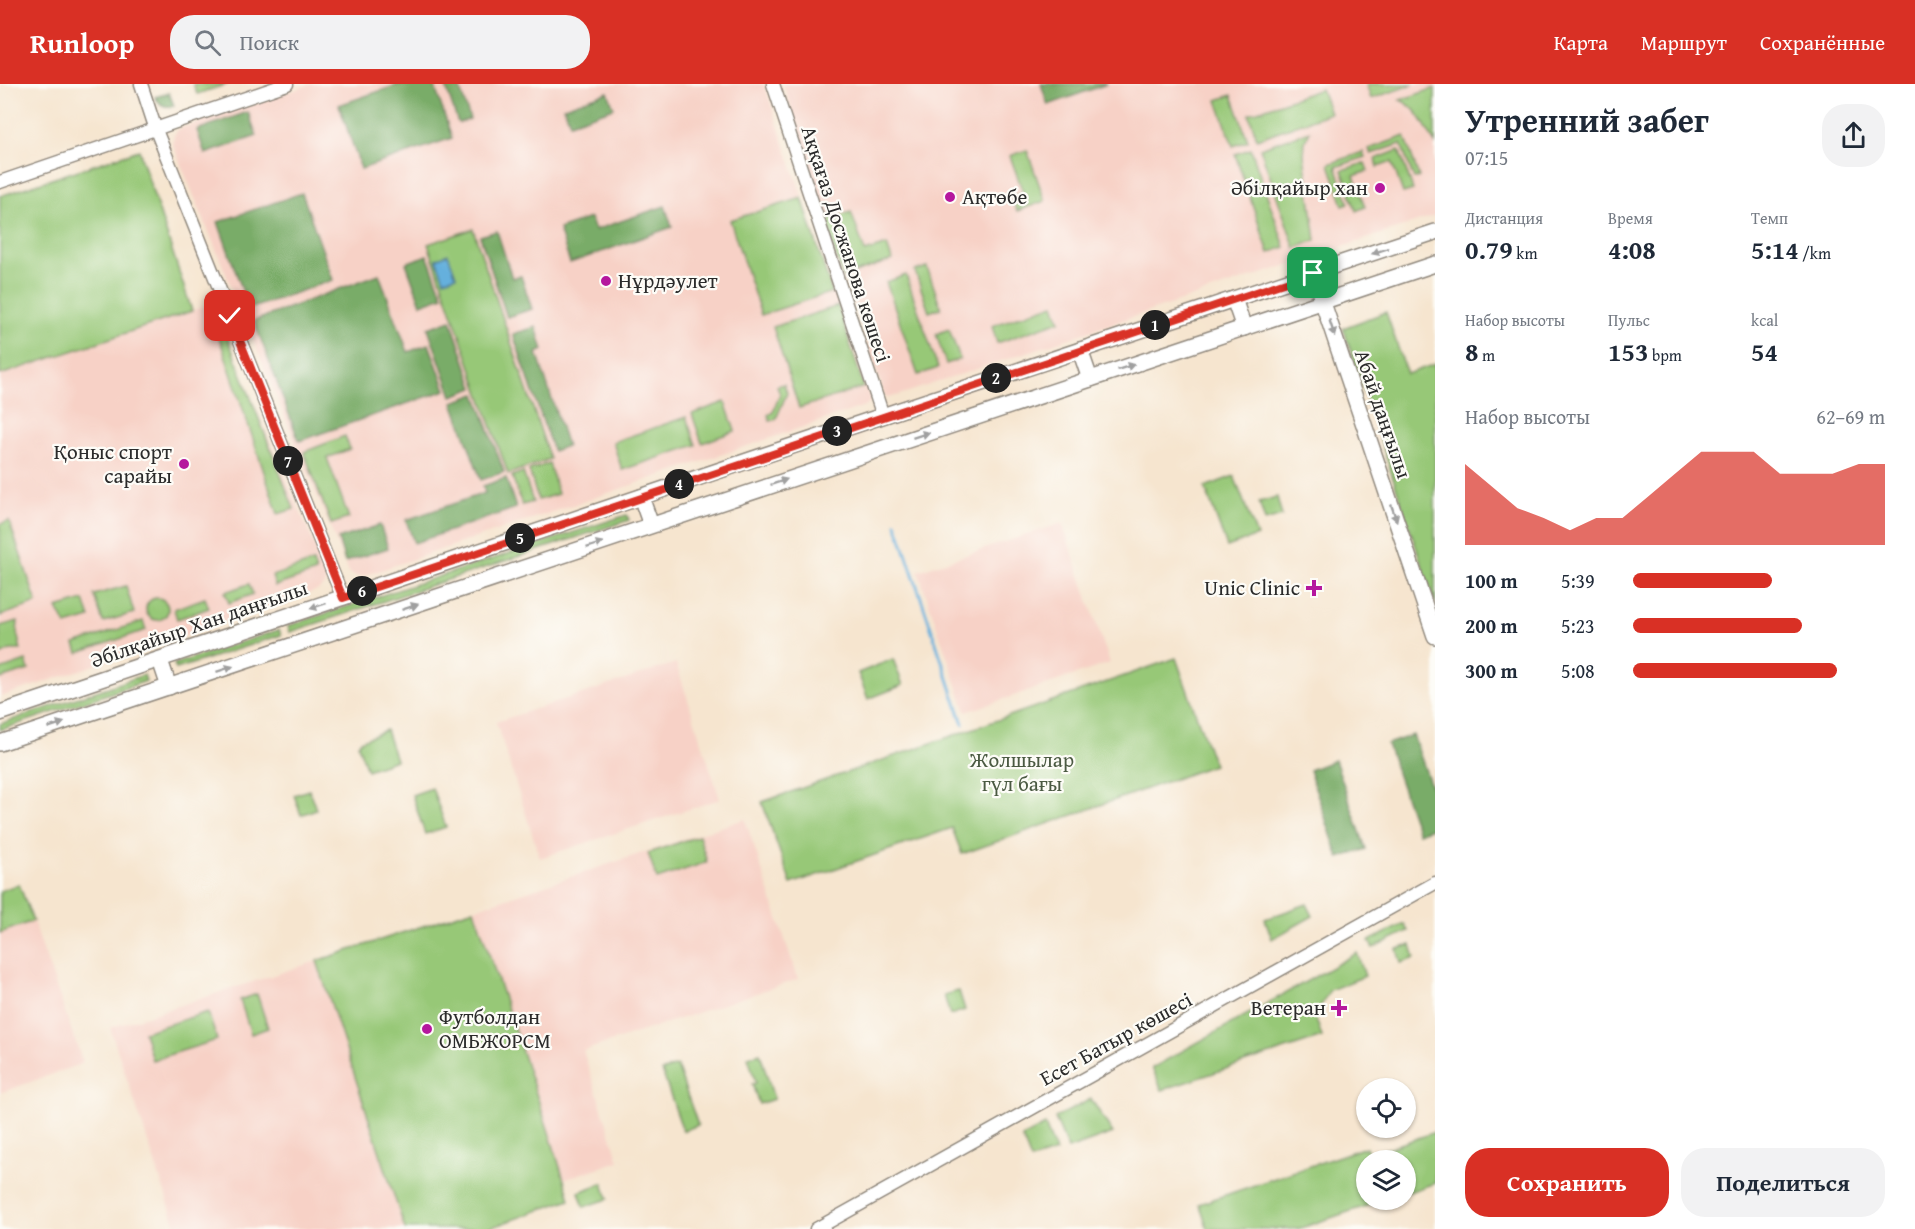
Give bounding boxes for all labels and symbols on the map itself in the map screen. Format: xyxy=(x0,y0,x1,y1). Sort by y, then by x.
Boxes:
street label: Аққағаз Досжанова көшесі xyxy=(794,122,899,366)
place label: Әбілқайыр хан xyxy=(1231,172,1368,203)
place label: Ақтөбе xyxy=(962,181,1028,212)
marker: Әбілқайыр хан xyxy=(1373,181,1387,195)
marker: Ақтөбе xyxy=(943,190,957,204)
one-way arrow xyxy=(1371,246,1389,256)
pin xyxy=(1287,247,1338,298)
place label: Нұрдәулет xyxy=(618,265,718,296)
marker: Нұрдәулет xyxy=(599,274,613,288)
pin xyxy=(204,290,255,341)
pin: 1 xyxy=(1140,310,1170,340)
one-way arrow xyxy=(1327,319,1337,337)
street label: Абай даңғылы xyxy=(1347,345,1420,483)
one-way arrow xyxy=(1118,362,1136,371)
pin: 2 xyxy=(981,363,1011,393)
pin: 3 xyxy=(822,416,852,446)
one-way arrow xyxy=(912,429,930,439)
place label: Қоныс спорт сарайы xyxy=(54,436,172,491)
pin: 7 xyxy=(273,446,303,476)
marker: Қоныс спорт сарайы xyxy=(177,457,191,471)
pin: 4 xyxy=(664,469,694,499)
one-way arrow xyxy=(770,477,788,486)
one-way arrow xyxy=(1389,504,1399,522)
pin: 5 xyxy=(505,523,535,553)
one-way arrow xyxy=(586,540,604,550)
street label: Әбілқайыр Хан даңғылы xyxy=(86,572,312,675)
place label: Unic Clinic xyxy=(1204,572,1300,603)
pin: 6 xyxy=(347,576,377,606)
marker: Unic Clinic xyxy=(1305,579,1323,597)
one-way arrow xyxy=(309,601,327,611)
one-way arrow xyxy=(401,602,419,611)
one-way arrow xyxy=(216,664,234,673)
one-way arrow xyxy=(47,720,65,729)
park label: Жолшылар гүл бағы xyxy=(969,744,1074,799)
street label: Есет Батыр көшесі xyxy=(1034,984,1198,1093)
place label: Ветеран xyxy=(1251,992,1326,1023)
marker: Ветеран xyxy=(1330,999,1348,1017)
place label: Футболдан ОМБЖОРСМ xyxy=(439,1001,551,1056)
marker: Футболдан ОМБЖОРСМ xyxy=(420,1022,434,1036)

